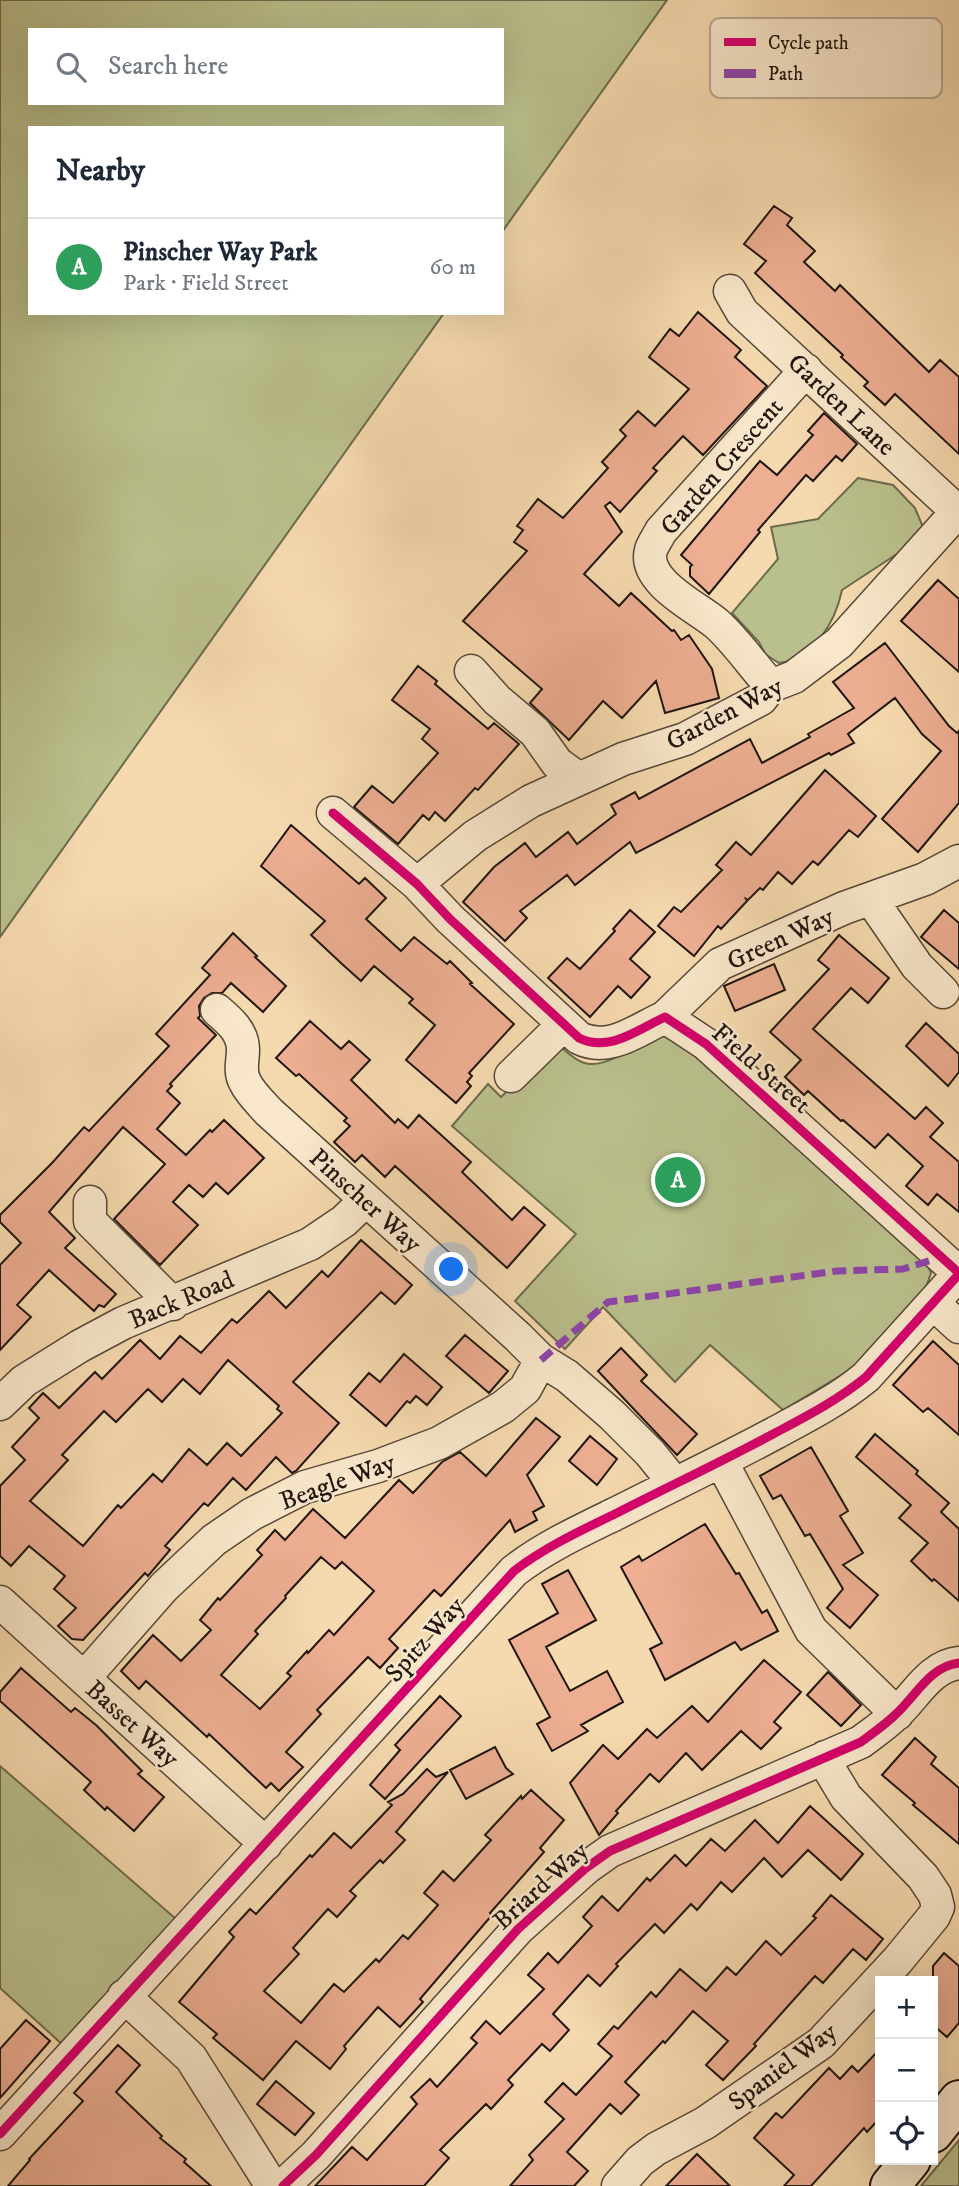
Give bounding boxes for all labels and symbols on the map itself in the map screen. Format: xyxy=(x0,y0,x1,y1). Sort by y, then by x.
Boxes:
legend xyxy=(710,18,942,98)
text: Cycle path xyxy=(768,32,849,55)
text: Path xyxy=(768,63,803,86)
street label: Garden Lane xyxy=(780,347,902,463)
street label: Garden Crescent xyxy=(653,391,791,543)
street label: Garden Way xyxy=(661,670,789,759)
street label: Green Way xyxy=(722,900,840,978)
street label: Field Street xyxy=(704,1017,818,1121)
street label: Pinscher Way xyxy=(302,1142,429,1261)
pin: A xyxy=(655,1154,701,1206)
your location xyxy=(434,1252,468,1286)
street label: Back Road xyxy=(124,1263,239,1337)
street label: Beagle Way xyxy=(275,1446,400,1519)
street label: Spitz Way xyxy=(378,1590,473,1690)
street label: Basset Way xyxy=(78,1673,186,1775)
street label: Briard Way xyxy=(486,1834,596,1938)
street label: Spaniel Way xyxy=(722,2015,844,2119)

